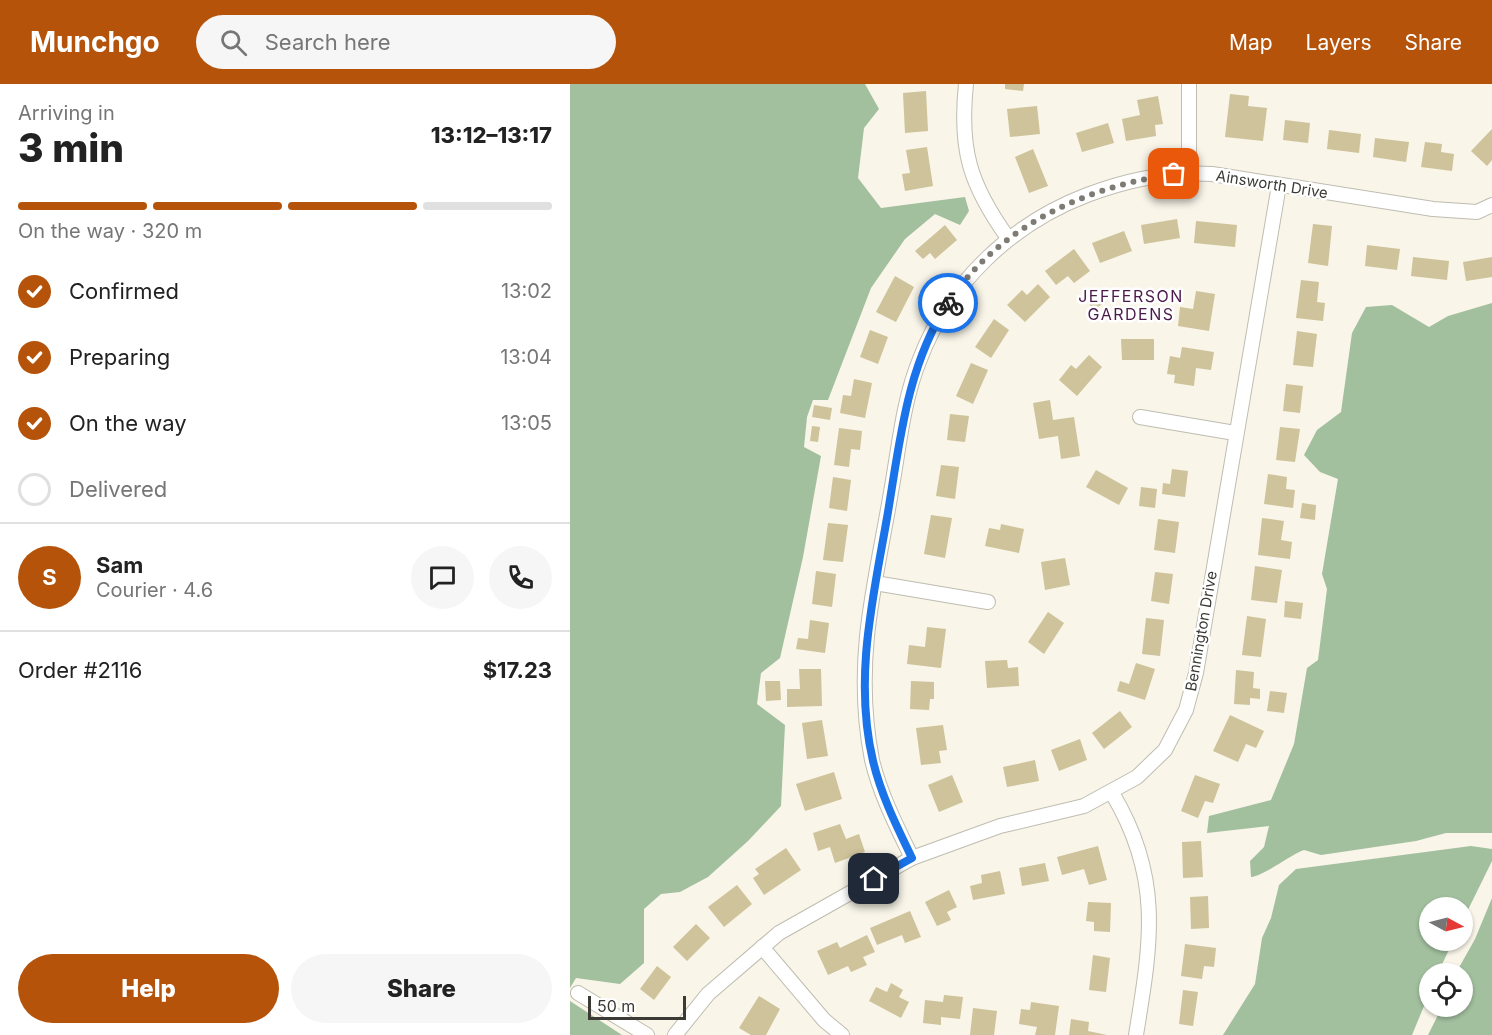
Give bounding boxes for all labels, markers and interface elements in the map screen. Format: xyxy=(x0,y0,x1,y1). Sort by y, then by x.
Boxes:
search box xyxy=(196,15,616,69)
text: Munchgo xyxy=(30,25,160,59)
icon: search xyxy=(217,26,250,59)
text: Search here xyxy=(265,29,391,55)
text: Map xyxy=(1229,30,1273,55)
text: Layers xyxy=(1306,30,1372,55)
text: Share xyxy=(1405,30,1462,55)
text: Arriving in xyxy=(18,101,115,125)
text: 13:12–13:17 xyxy=(431,122,552,148)
text: 3 min xyxy=(18,124,124,171)
pin xyxy=(1148,148,1199,199)
icon: bag xyxy=(1157,157,1190,190)
street label: Ainsworth Drive xyxy=(1215,166,1329,202)
text: On the way · 320 m xyxy=(18,219,202,243)
courier xyxy=(918,273,978,333)
icon: check xyxy=(18,275,51,308)
text: Confirmed xyxy=(69,278,179,304)
text: 13:02 xyxy=(501,279,552,303)
district label: JEFFERSON GARDENS xyxy=(1078,286,1184,324)
icon: bike xyxy=(932,287,965,320)
icon: check xyxy=(18,341,51,374)
text: Preparing xyxy=(69,344,170,370)
text: 13:04 xyxy=(500,345,552,369)
icon: check xyxy=(18,407,51,440)
text: On the way xyxy=(69,410,187,436)
text: 13:05 xyxy=(501,411,552,435)
text: Delivered xyxy=(69,476,167,502)
button: chat xyxy=(411,546,474,609)
button: phone xyxy=(489,546,552,609)
text: Sam xyxy=(96,552,143,578)
text: S xyxy=(42,564,57,590)
street label: Bennington Drive xyxy=(1181,569,1221,693)
text: Courier · 4.6 xyxy=(96,578,213,602)
text: Order #2116 xyxy=(18,657,142,683)
text: $17.23 xyxy=(483,657,552,683)
pin xyxy=(848,853,899,904)
icon: home xyxy=(857,862,890,895)
north arrow xyxy=(1419,897,1473,951)
map controls xyxy=(1419,897,1473,1017)
button: Help xyxy=(18,954,279,1023)
button: Share xyxy=(291,954,552,1023)
button: locate xyxy=(1419,963,1473,1017)
scale bar xyxy=(588,993,686,1020)
text: 50 m xyxy=(597,996,635,1016)

